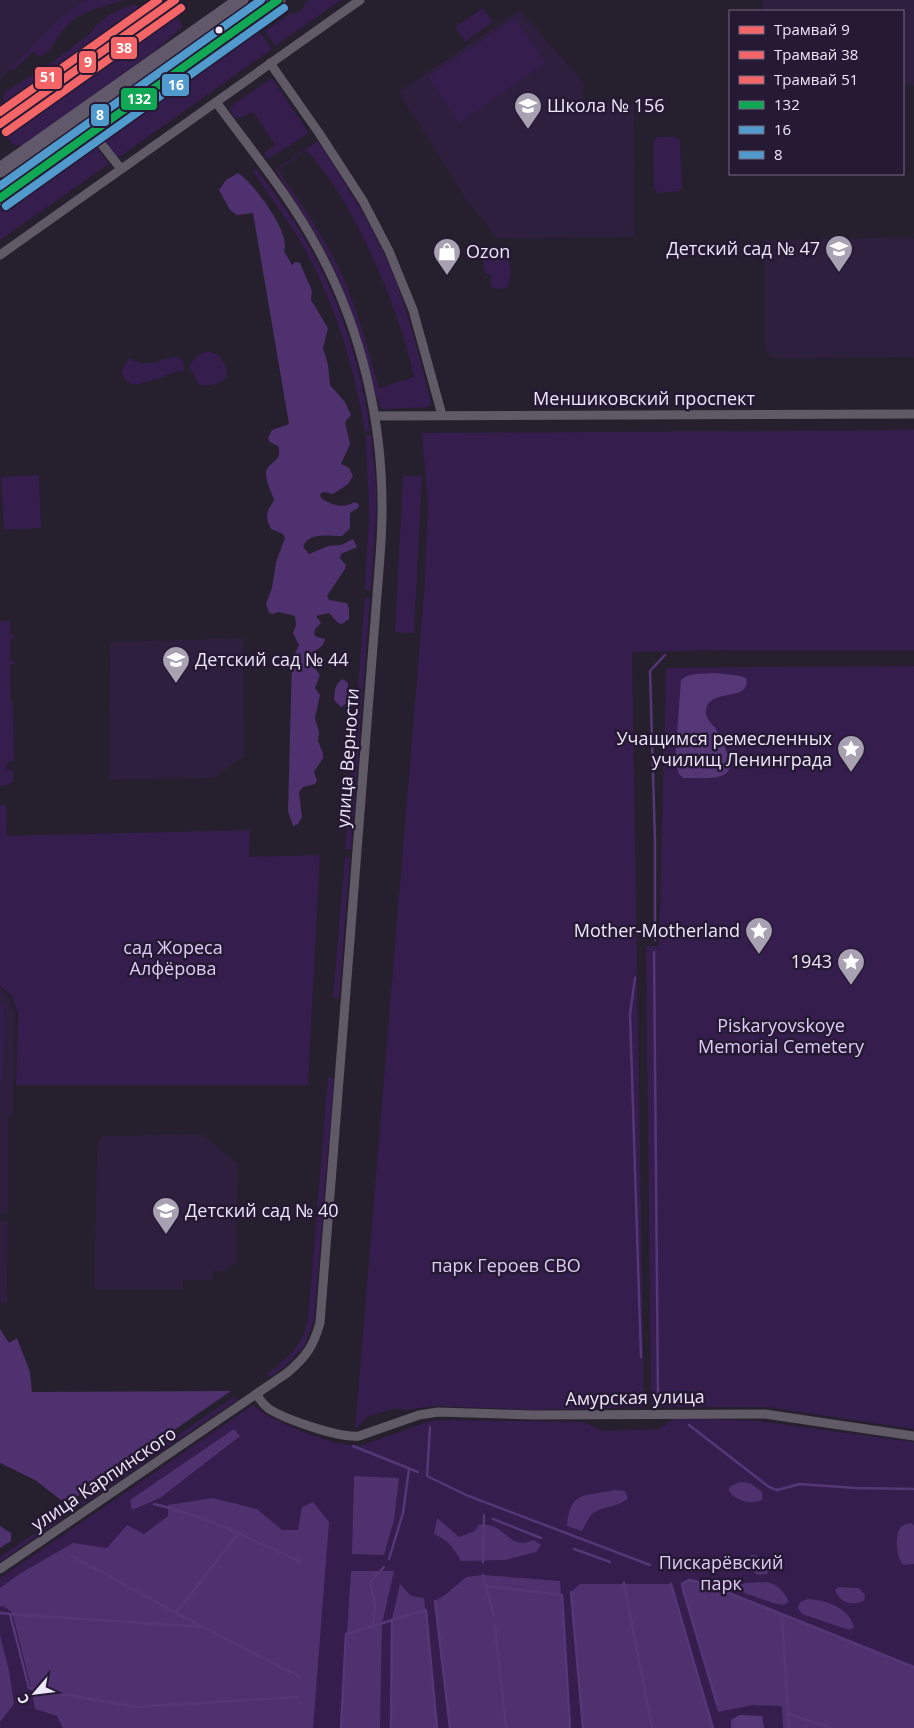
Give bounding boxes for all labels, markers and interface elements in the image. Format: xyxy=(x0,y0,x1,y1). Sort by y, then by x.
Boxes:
legend xyxy=(729,10,904,175)
text: Трамвай 9 xyxy=(774,19,850,39)
unlabelled marker xyxy=(214,25,224,35)
line badge: 38 xyxy=(110,36,138,60)
text: 38 xyxy=(116,38,132,57)
text: Трамвай 38 xyxy=(774,44,858,64)
line badge: 9 xyxy=(78,50,97,74)
text: 9 xyxy=(84,52,92,71)
line badge: 51 xyxy=(34,66,63,90)
text: 51 xyxy=(40,67,56,86)
text: Трамвай 51 xyxy=(774,69,858,89)
line badge: 16 xyxy=(161,73,190,97)
text: 16 xyxy=(168,75,184,94)
line badge: 132 xyxy=(120,87,158,111)
text: 132 xyxy=(127,89,151,108)
school or university icon: Школа № 156 xyxy=(513,91,543,130)
place label: Школа № 156 xyxy=(547,93,665,117)
text: 132 xyxy=(774,94,800,114)
line badge: 8 xyxy=(90,103,110,127)
text: 8 xyxy=(96,105,104,124)
text: 16 xyxy=(774,119,791,139)
text: 8 xyxy=(774,144,783,164)
school or university icon: Детский сад № 47 xyxy=(824,234,854,273)
place label: Детский сад № 47 xyxy=(666,236,820,260)
shop icon: Ozon xyxy=(432,237,462,276)
place label: Ozon xyxy=(466,239,510,263)
street label: Меншиковский проспект xyxy=(533,386,755,410)
school or university icon: Детский сад № 44 xyxy=(161,645,191,684)
place label: Детский сад № 44 xyxy=(195,647,349,671)
street label: улица Верности xyxy=(330,687,364,829)
place label: Учащимся ремесленных училищ Ленинграда xyxy=(616,726,833,771)
place icon: Учащимся ремесленных училищ Ленинграда xyxy=(836,734,866,773)
place icon: Mother-Motherland xyxy=(744,916,774,955)
place label: Mother-Motherland xyxy=(574,918,740,942)
park label: сад Жореса Алфёрова xyxy=(123,935,223,980)
place icon: 1943 xyxy=(836,947,866,986)
place label: 1943 xyxy=(791,949,832,973)
park label: Piskaryovskoye Memorial Cemetery xyxy=(698,1013,865,1058)
school or university icon: Детский сад № 40 xyxy=(151,1196,181,1235)
place label: Детский сад № 40 xyxy=(185,1198,339,1222)
park label: парк Героев СВО xyxy=(431,1253,581,1277)
street label: Амурская улица xyxy=(565,1384,705,1410)
street label: улица Карпинского xyxy=(26,1421,181,1536)
park label: Пискарёвский парк xyxy=(659,1550,783,1595)
north arrow xyxy=(10,1668,60,1718)
text: С xyxy=(13,1691,34,1708)

